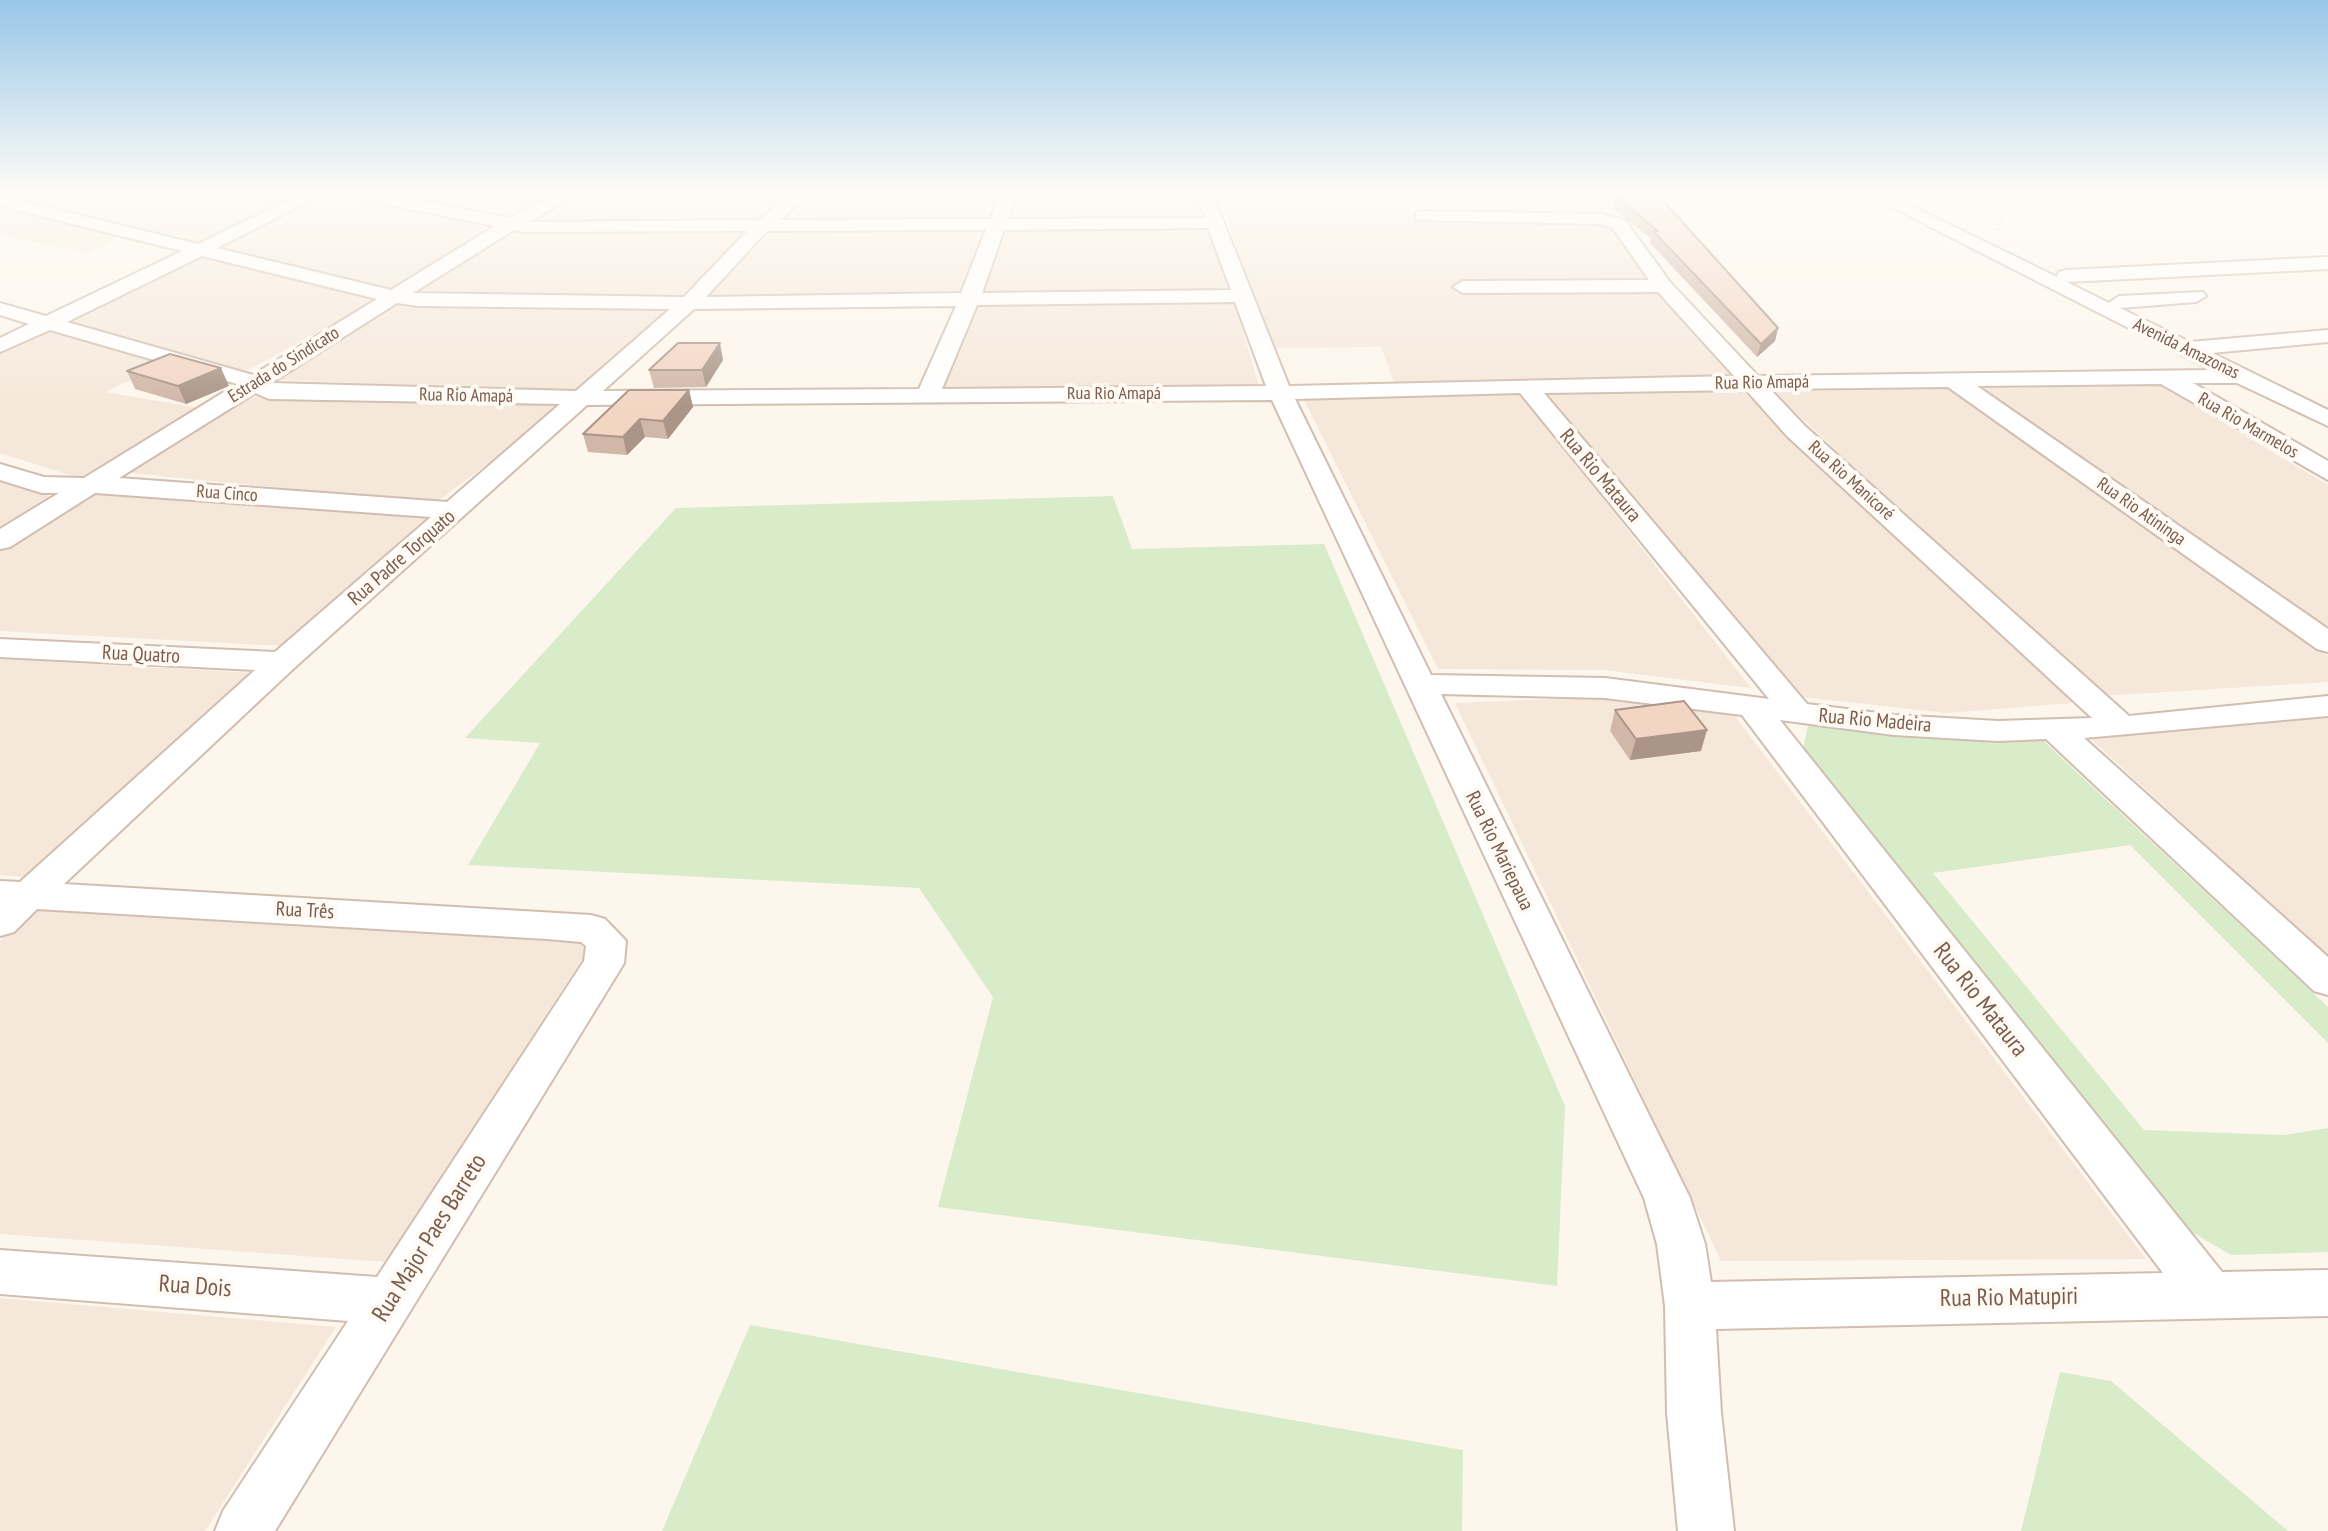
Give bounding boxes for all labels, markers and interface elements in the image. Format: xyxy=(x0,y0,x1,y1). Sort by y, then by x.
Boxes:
street label: Avenida Amazonas xyxy=(2129,314,2243,384)
street label: Estrada do Sindicato xyxy=(225,322,343,408)
street label: Rua Rio Amapá xyxy=(1715,371,1809,395)
street label: Rua Rio Amapá xyxy=(1067,383,1161,405)
street label: Rua Rio Amapá xyxy=(419,384,513,408)
street label: Rua Rio Marmelos xyxy=(2194,389,2302,463)
street label: Rua Rio Mataura xyxy=(1554,425,1646,527)
street label: Rua Rio Manicoré xyxy=(1804,437,1898,525)
street label: Rua Rio Atininga xyxy=(2092,473,2190,551)
street label: Rua Cinco xyxy=(196,481,258,507)
street label: Rua Padre Torquato xyxy=(344,505,460,611)
street label: Rua Quatro xyxy=(102,641,180,669)
street label: Rua Rio Madeira xyxy=(1818,704,1932,738)
street label: Rua Rio Mariepaua xyxy=(1460,788,1538,914)
street label: Rua Três xyxy=(275,897,335,925)
street label: Rua Rio Mataura xyxy=(1927,937,2033,1063)
street label: Rua Major Paes Barreto xyxy=(367,1149,493,1327)
street label: Rua Dois xyxy=(158,1270,232,1304)
street label: Rua Rio Matupiri xyxy=(1940,1282,2078,1314)

